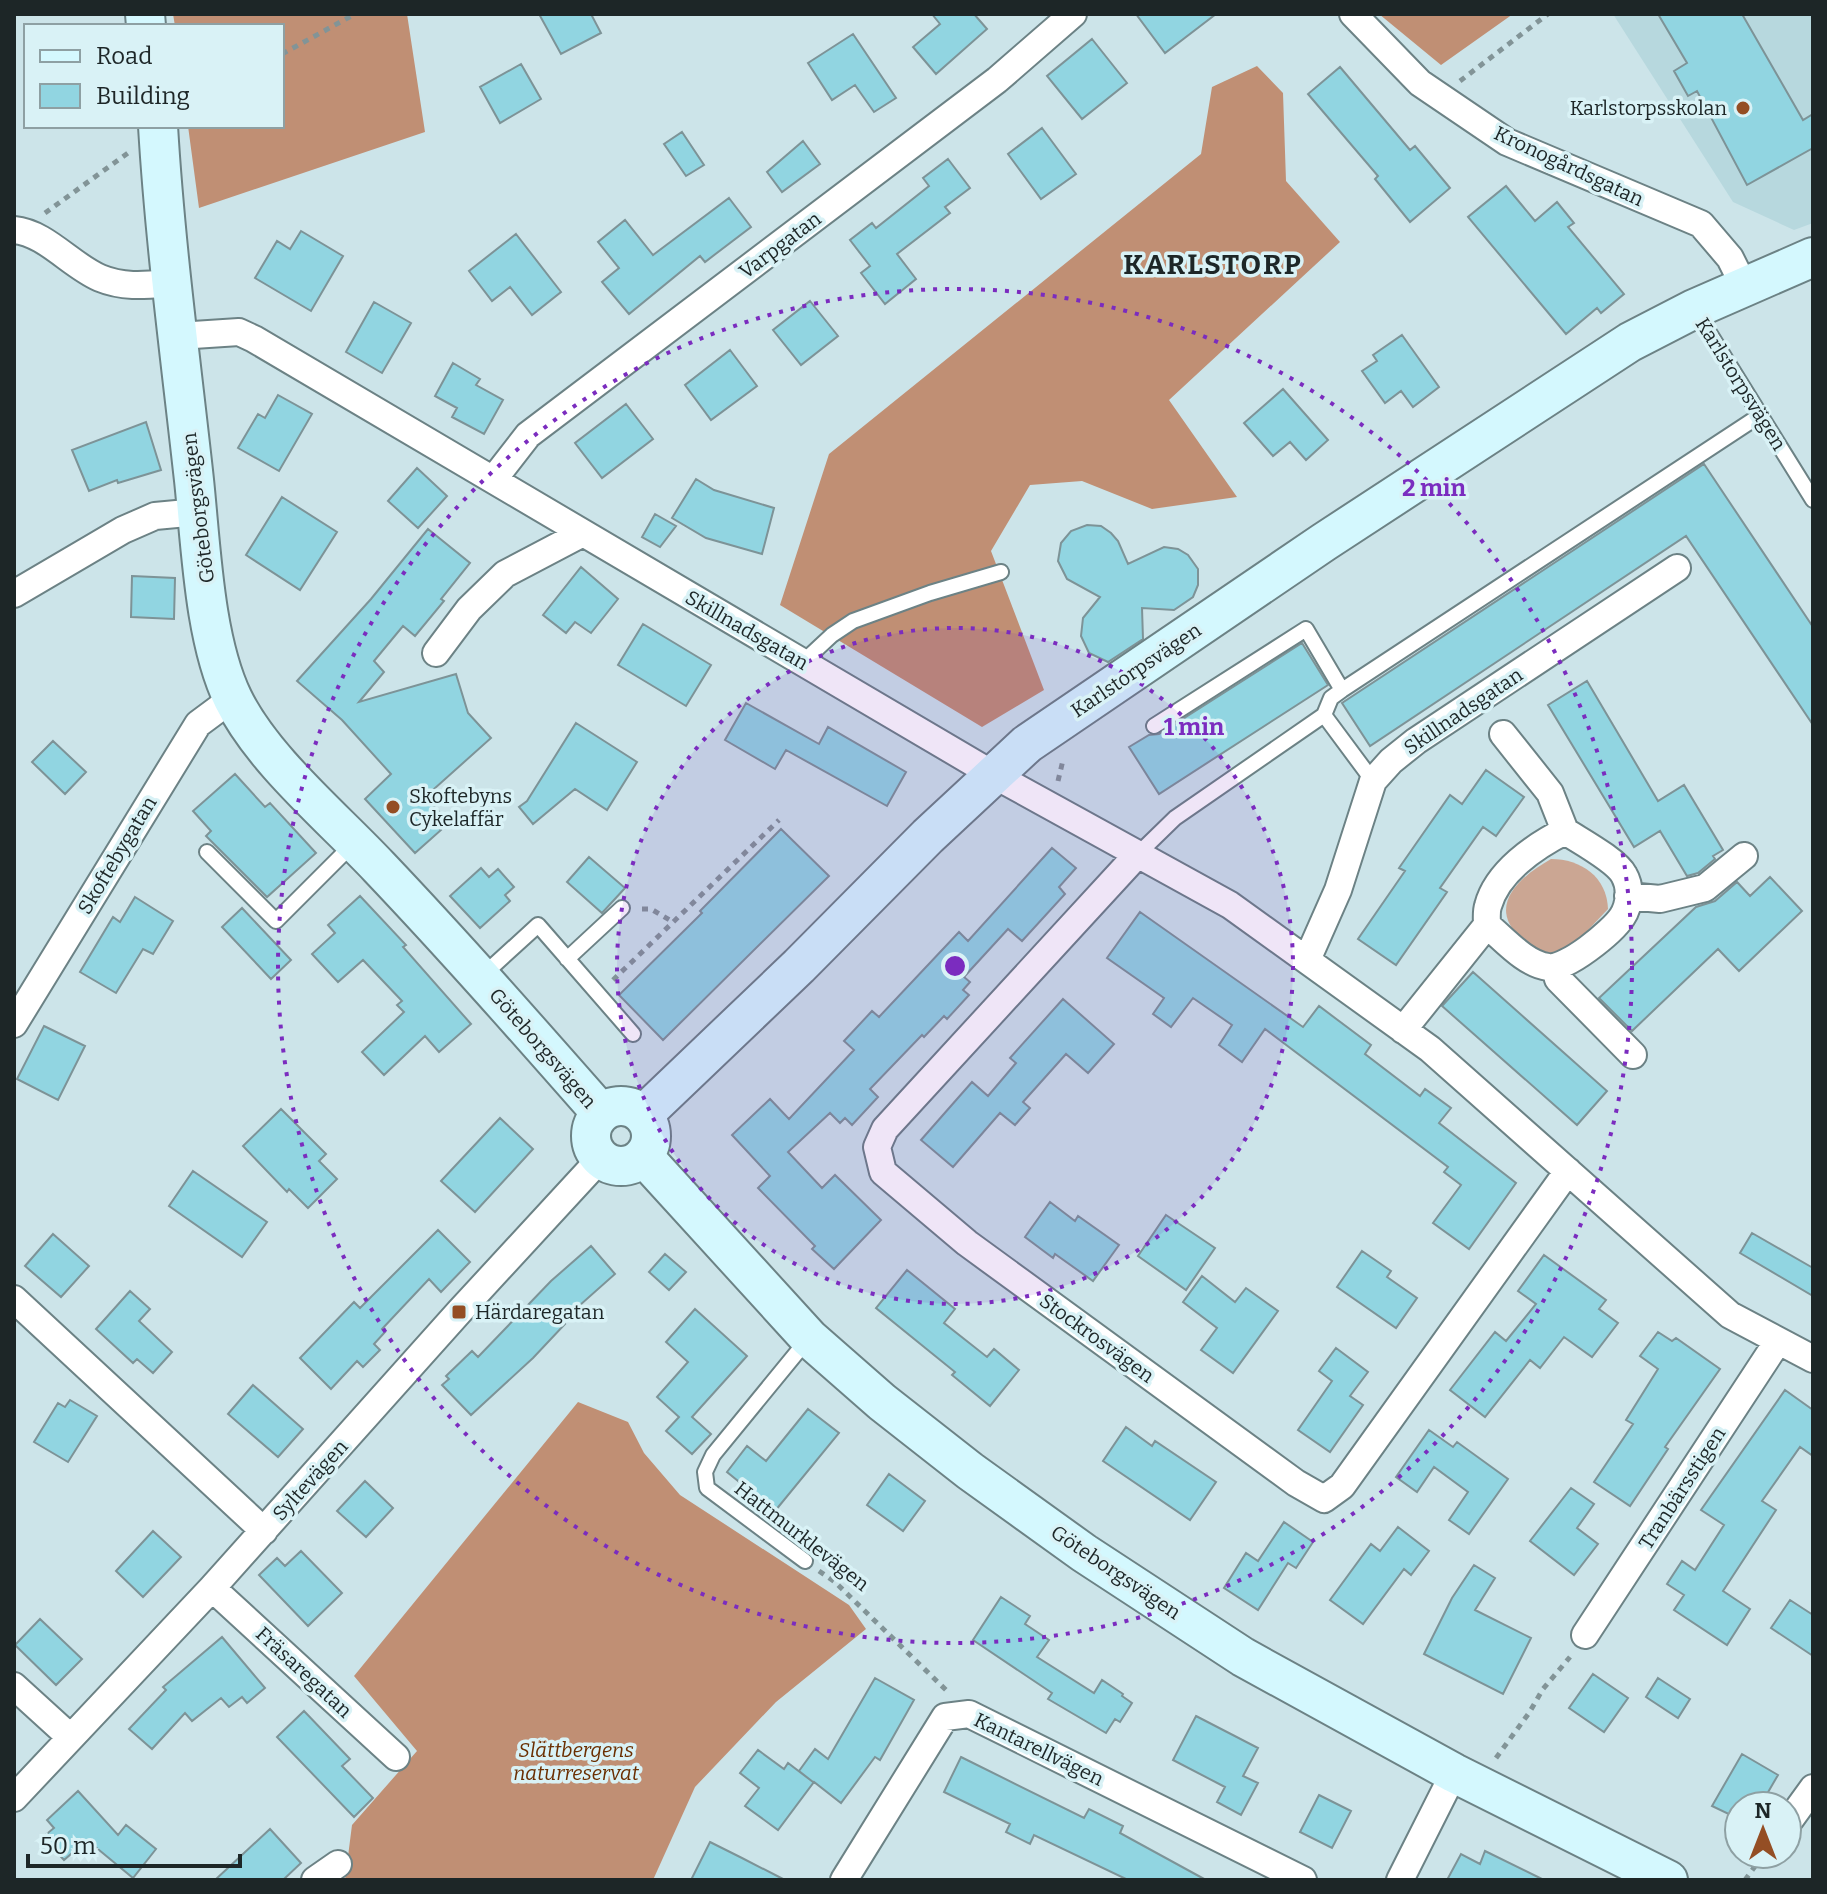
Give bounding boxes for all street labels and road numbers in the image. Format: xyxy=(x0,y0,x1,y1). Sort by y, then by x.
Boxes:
street label: Kronogårdsgatan xyxy=(1490,121,1648,211)
street label: Varpgatan xyxy=(734,206,826,284)
street label: Karlstorpsvägen xyxy=(1691,313,1792,455)
street label: Göteborgsvägen xyxy=(177,431,219,585)
street label: Skillnadsgatan xyxy=(681,585,813,675)
street label: Karlstorpsvägen xyxy=(1066,617,1206,722)
street label: Skillnadsgatan xyxy=(1399,662,1527,760)
street label: Skoftebygatan xyxy=(72,791,162,918)
street label: Göteborgsvägen xyxy=(484,983,602,1113)
street label: Stockrosvägen xyxy=(1035,1288,1159,1388)
street label: Tranbärsstigen xyxy=(1634,1422,1731,1554)
street label: Syltevägen xyxy=(267,1434,353,1525)
street label: Hattmurklevägen xyxy=(730,1476,874,1596)
street label: Göteborgsvägen xyxy=(1047,1520,1186,1624)
street label: Fräsaregatan xyxy=(251,1621,357,1723)
street label: Kantarellvägen xyxy=(970,1707,1108,1791)

